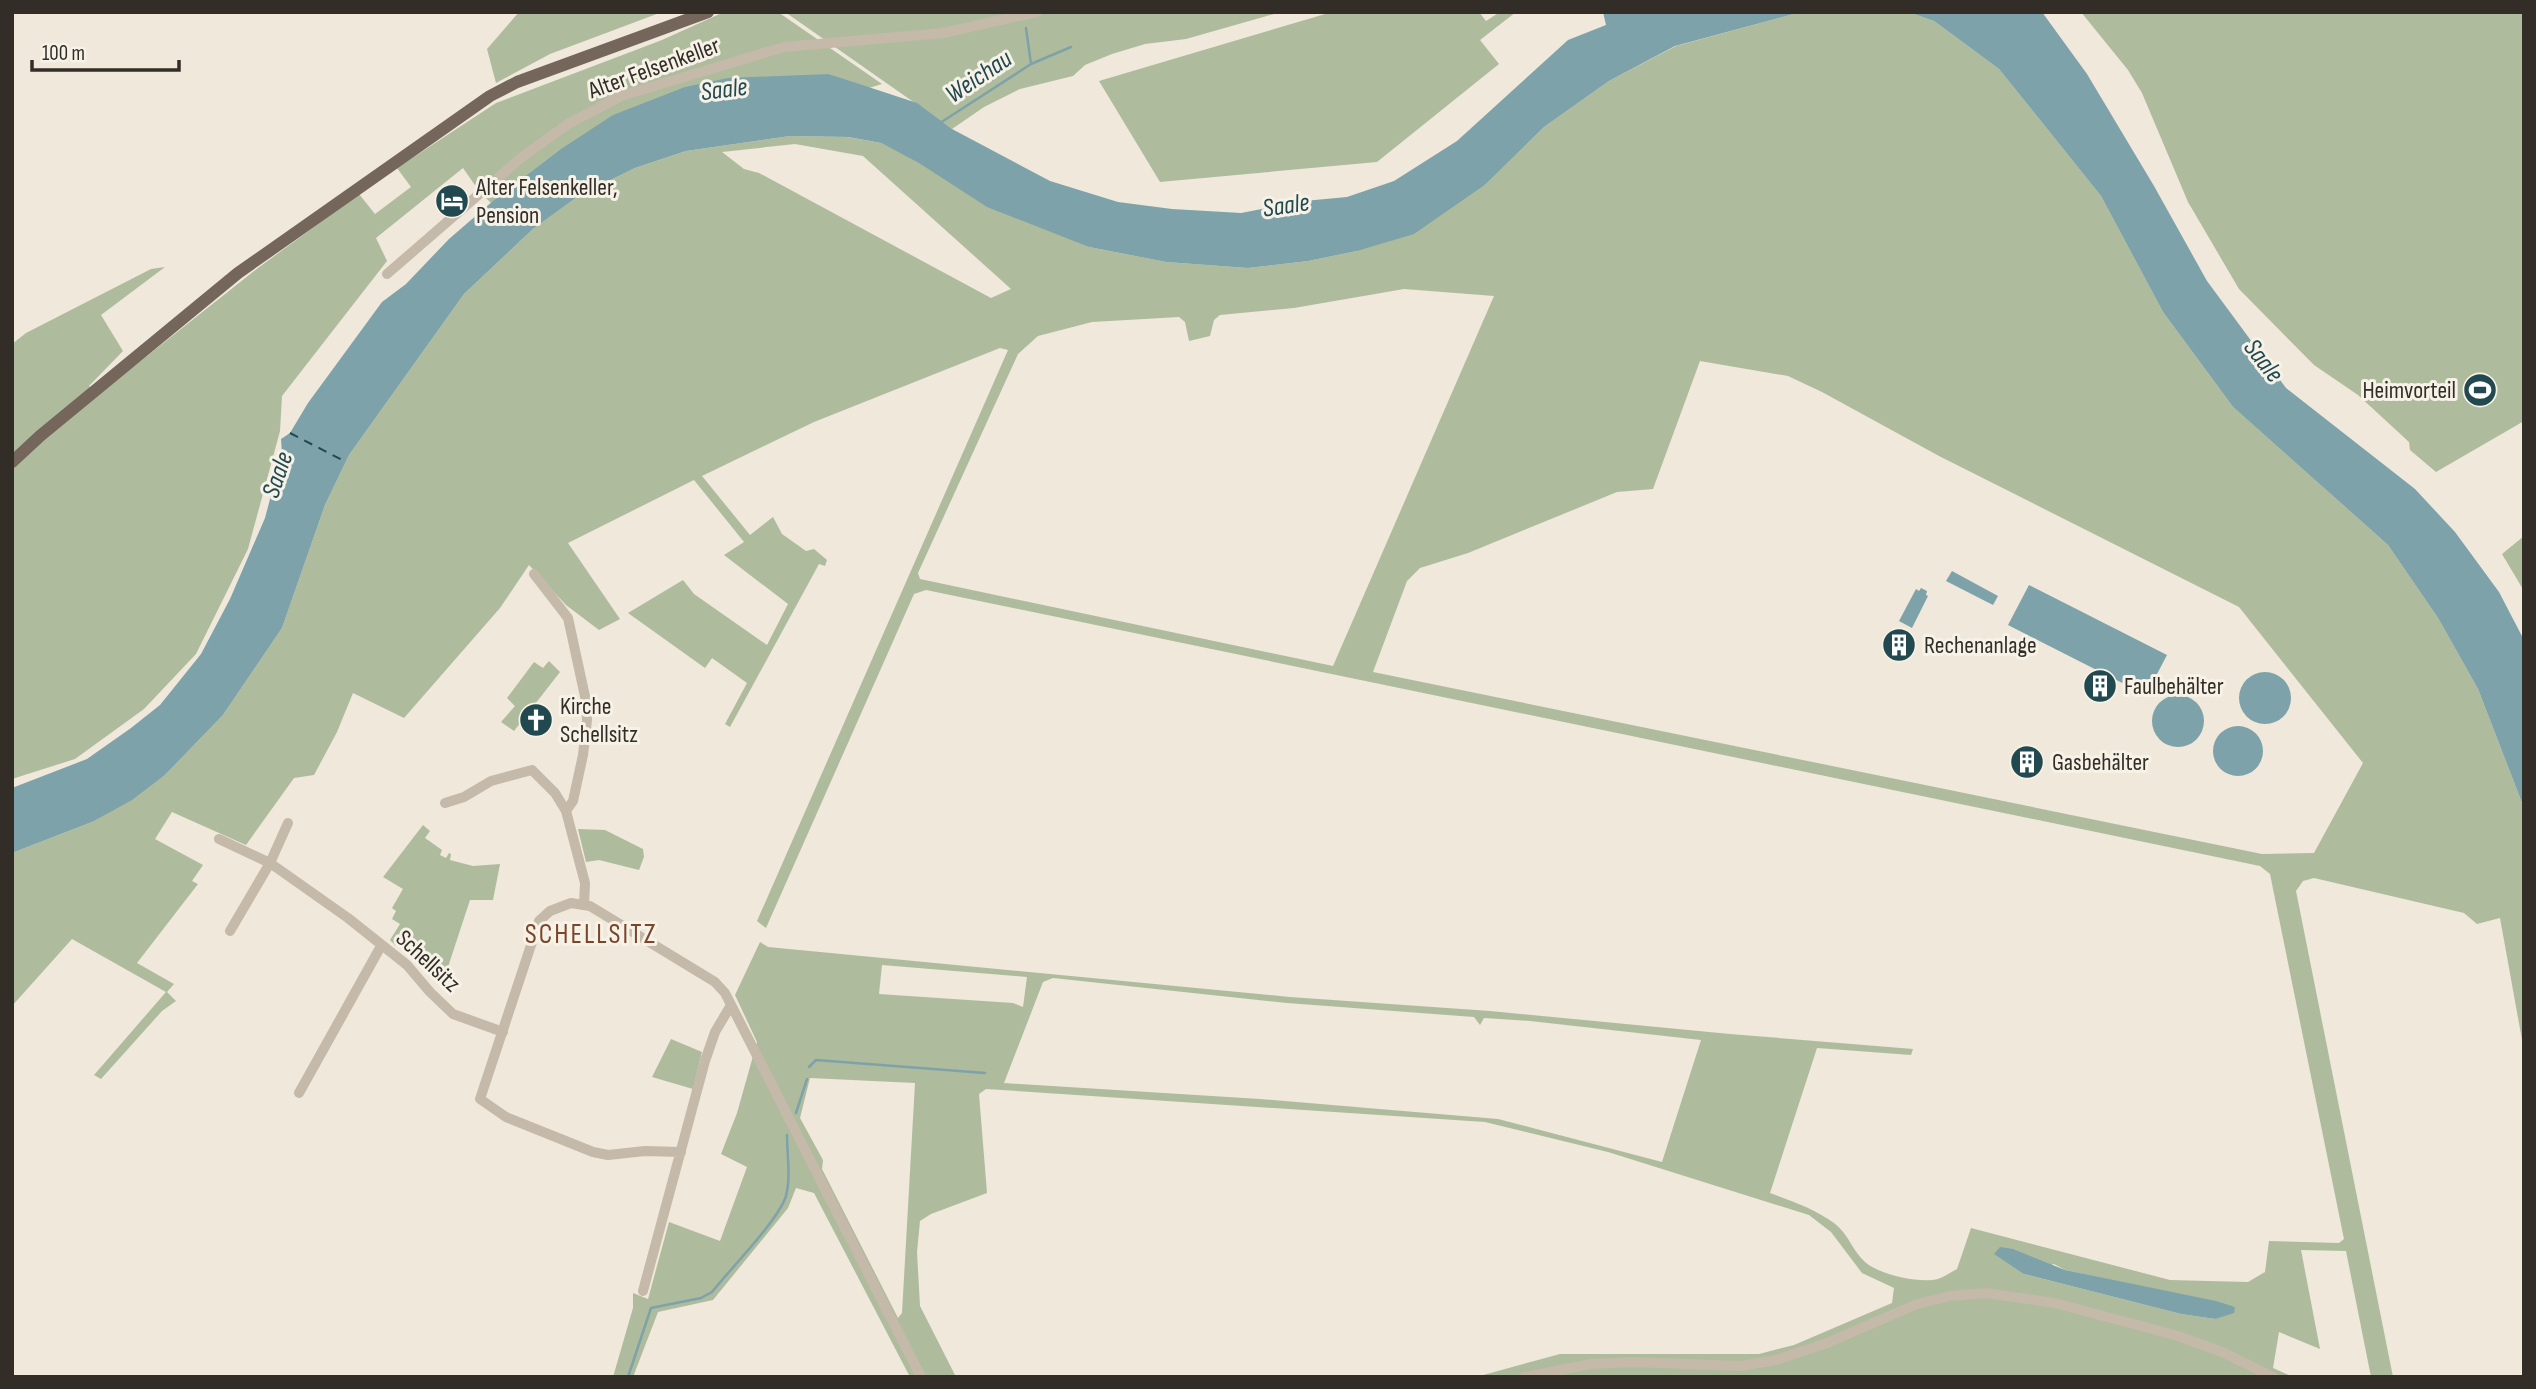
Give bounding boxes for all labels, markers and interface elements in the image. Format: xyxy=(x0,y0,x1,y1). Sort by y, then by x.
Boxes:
scale bar xyxy=(32,28,178,72)
street label: Alter Felsenkeller xyxy=(583,31,724,106)
text: 100 m xyxy=(42,41,85,66)
water label: Weichau xyxy=(940,43,1018,110)
water label: Saale xyxy=(699,72,749,108)
place label: Alter Felsenkeller, Pension xyxy=(475,173,618,230)
hotel icon: Alter Felsenkeller, Pension xyxy=(433,182,471,220)
water label: Saale xyxy=(1261,187,1311,225)
water label: Saale xyxy=(2236,333,2290,389)
sports icon: Heimvorteil xyxy=(2461,371,2499,409)
place label: Heimvorteil xyxy=(2362,376,2456,405)
water label: Saale xyxy=(256,448,300,502)
building icon: Rechenanlage xyxy=(1880,626,1918,664)
place label: Rechenanlage xyxy=(1924,631,2037,660)
building icon: Faulbehälter xyxy=(2081,667,2119,705)
place label: Faulbehälter xyxy=(2124,672,2224,701)
place label: Kirche Schellsitz xyxy=(560,692,638,749)
church icon: Kirche Schellsitz xyxy=(517,701,555,739)
building icon: Gasbehälter xyxy=(2008,743,2046,781)
place label: Gasbehälter xyxy=(2052,748,2149,777)
district label: SCHELLSITZ xyxy=(525,918,657,951)
street label: Schellsitz xyxy=(390,924,467,998)

